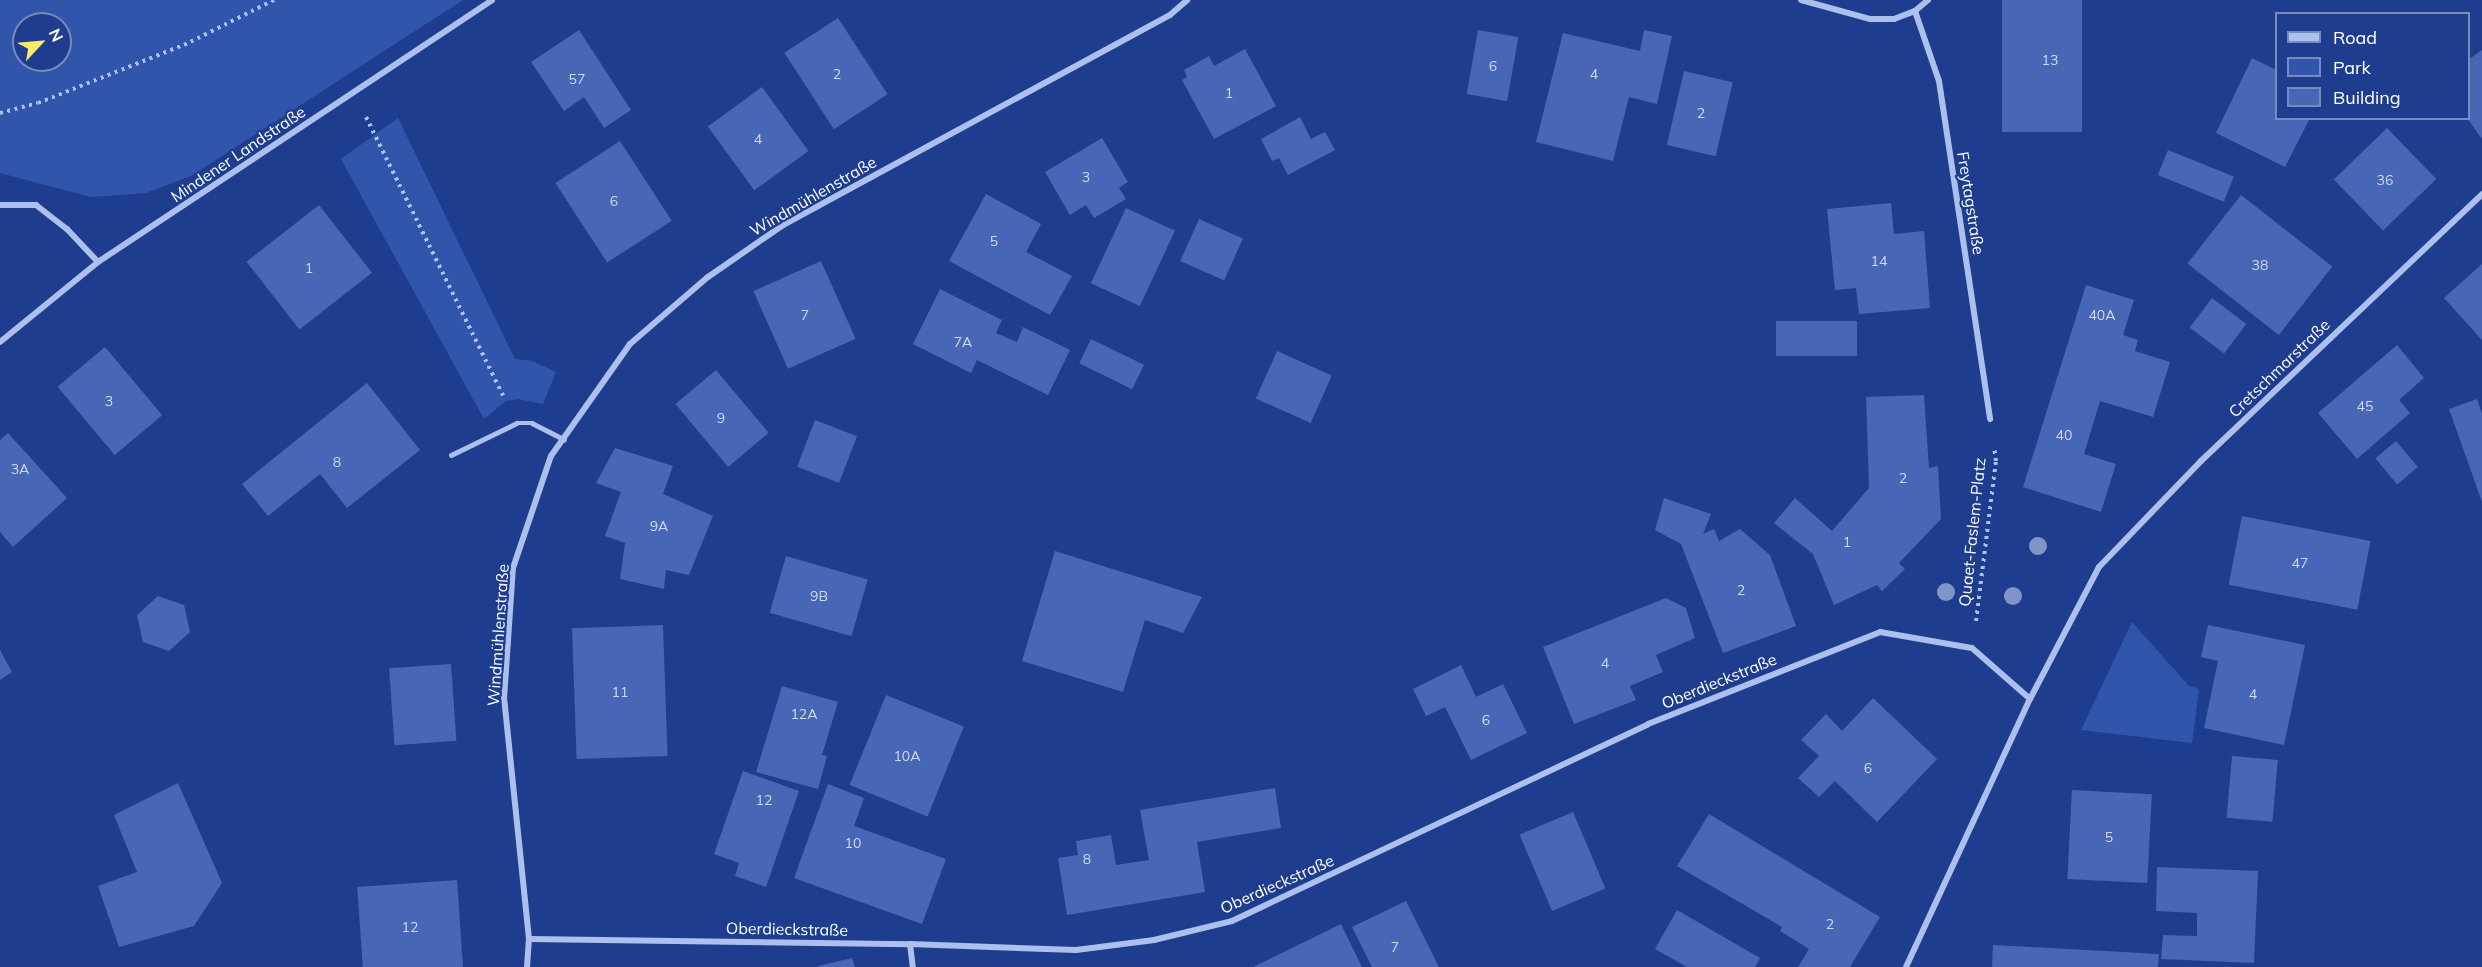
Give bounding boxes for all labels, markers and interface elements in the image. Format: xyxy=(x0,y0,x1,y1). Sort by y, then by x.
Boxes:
north arrow xyxy=(12,12,72,72)
legend xyxy=(2275,12,2470,120)
text: N xyxy=(45,25,68,45)
text: Road xyxy=(2333,26,2377,49)
house number: 13 xyxy=(2042,52,2058,68)
text: Park xyxy=(2333,56,2371,79)
house number: 6 xyxy=(1489,58,1497,74)
house number: 2 xyxy=(833,66,841,82)
house number: 4 xyxy=(1590,66,1598,82)
house number: 57 xyxy=(569,71,585,87)
house number: 1 xyxy=(1225,85,1233,101)
text: Building xyxy=(2333,86,2401,109)
street label: Mindener Landstraße xyxy=(167,102,309,206)
house number: 2 xyxy=(1697,105,1705,121)
house number: 4 xyxy=(754,131,762,147)
street label: Freytagstraße xyxy=(1953,150,1989,256)
street label: Windmühlenstraße xyxy=(746,152,880,240)
house number: 3 xyxy=(1082,169,1090,185)
house number: 36 xyxy=(2377,172,2393,188)
house number: 6 xyxy=(610,193,618,209)
house number: 5 xyxy=(990,233,998,249)
house number: 14 xyxy=(1871,253,1887,269)
house number: 38 xyxy=(2252,257,2268,273)
house number: 1 xyxy=(305,260,313,276)
house number: 7 xyxy=(801,307,809,323)
house number: 40A xyxy=(2088,307,2116,323)
street label: Cretschmarstraße xyxy=(2224,315,2334,421)
house number: 7A xyxy=(954,334,972,350)
house number: 3 xyxy=(105,393,113,409)
house number: 45 xyxy=(2357,398,2373,414)
house number: 9 xyxy=(717,410,725,426)
house number: 40 xyxy=(2056,427,2072,443)
house number: 8 xyxy=(333,454,341,470)
street label: Quaet-Faslem-Platz xyxy=(1955,457,1989,607)
house number: 3A xyxy=(11,461,29,477)
house number: 2 xyxy=(1899,470,1907,486)
house number: 9A xyxy=(650,518,668,534)
house number: 1 xyxy=(1843,534,1851,550)
house number: 47 xyxy=(2292,555,2308,571)
street label: Windmühlenstraße xyxy=(483,563,513,707)
house number: 2 xyxy=(1737,582,1745,598)
house number: 9B xyxy=(810,588,828,604)
street label: Oberdieckstraße xyxy=(1659,649,1779,713)
house number: 4 xyxy=(1601,655,1609,671)
house number: 11 xyxy=(612,684,628,700)
house number: 4 xyxy=(2249,686,2257,702)
house number: 12A xyxy=(790,706,818,722)
house number: 6 xyxy=(1482,712,1490,728)
house number: 10A xyxy=(893,748,921,764)
house number: 6 xyxy=(1864,760,1872,776)
house number: 12 xyxy=(756,792,772,808)
house number: 5 xyxy=(2105,829,2113,845)
house number: 10 xyxy=(845,835,861,851)
street label: Oberdieckstraße xyxy=(1217,850,1337,918)
house number: 8 xyxy=(1083,851,1091,867)
house number: 2 xyxy=(1826,916,1834,932)
street label: Oberdieckstraße xyxy=(726,918,848,940)
house number: 12 xyxy=(402,919,418,935)
house number: 7 xyxy=(1391,939,1399,955)

